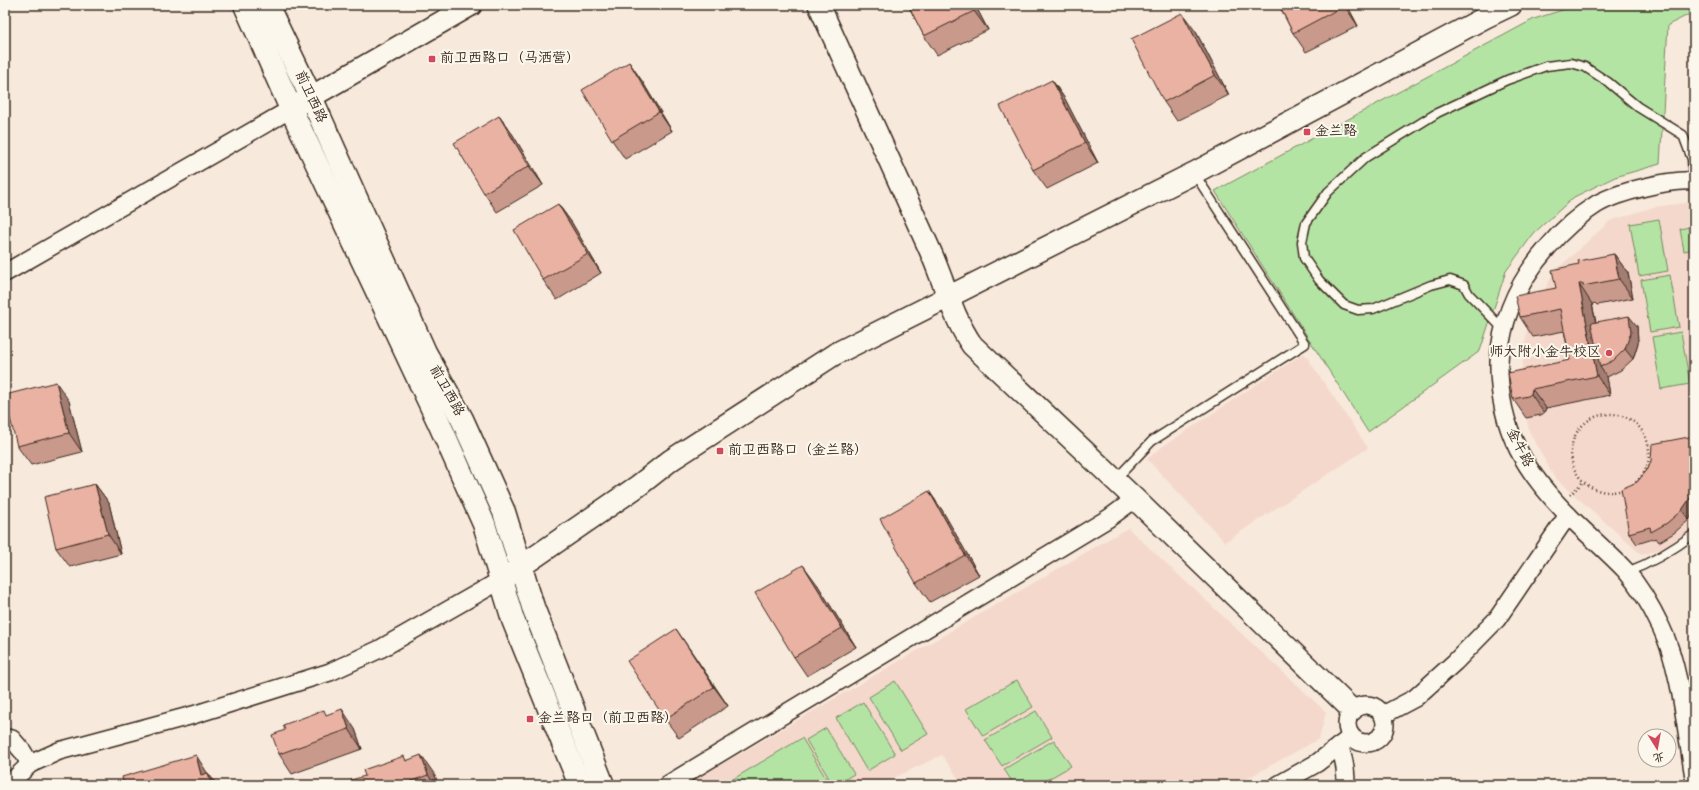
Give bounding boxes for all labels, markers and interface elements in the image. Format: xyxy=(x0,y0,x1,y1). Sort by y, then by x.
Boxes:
place label: 前卫西路口（马洒营） xyxy=(440,49,580,69)
marker: 前卫西路口（马洒营） xyxy=(427,54,437,64)
street label: 前卫西路 xyxy=(289,67,331,127)
place label: 金兰路 xyxy=(1315,122,1357,142)
marker: 金兰路 xyxy=(1302,127,1312,137)
place label: 师大附小金牛校区 xyxy=(1489,343,1601,363)
marker: 师大附小金牛校区 xyxy=(1604,348,1614,358)
street label: 前卫西路 xyxy=(424,362,468,420)
street label: 金牛路 xyxy=(1501,425,1537,471)
place label: 前卫西路口（金兰路） xyxy=(728,441,868,461)
marker: 前卫西路口（金兰路） xyxy=(715,446,725,456)
place label: 金兰路口（前卫西路） xyxy=(538,709,678,729)
marker: 金兰路口（前卫西路） xyxy=(525,714,535,724)
north arrow xyxy=(1637,728,1677,768)
text: 北 xyxy=(1652,747,1665,765)

